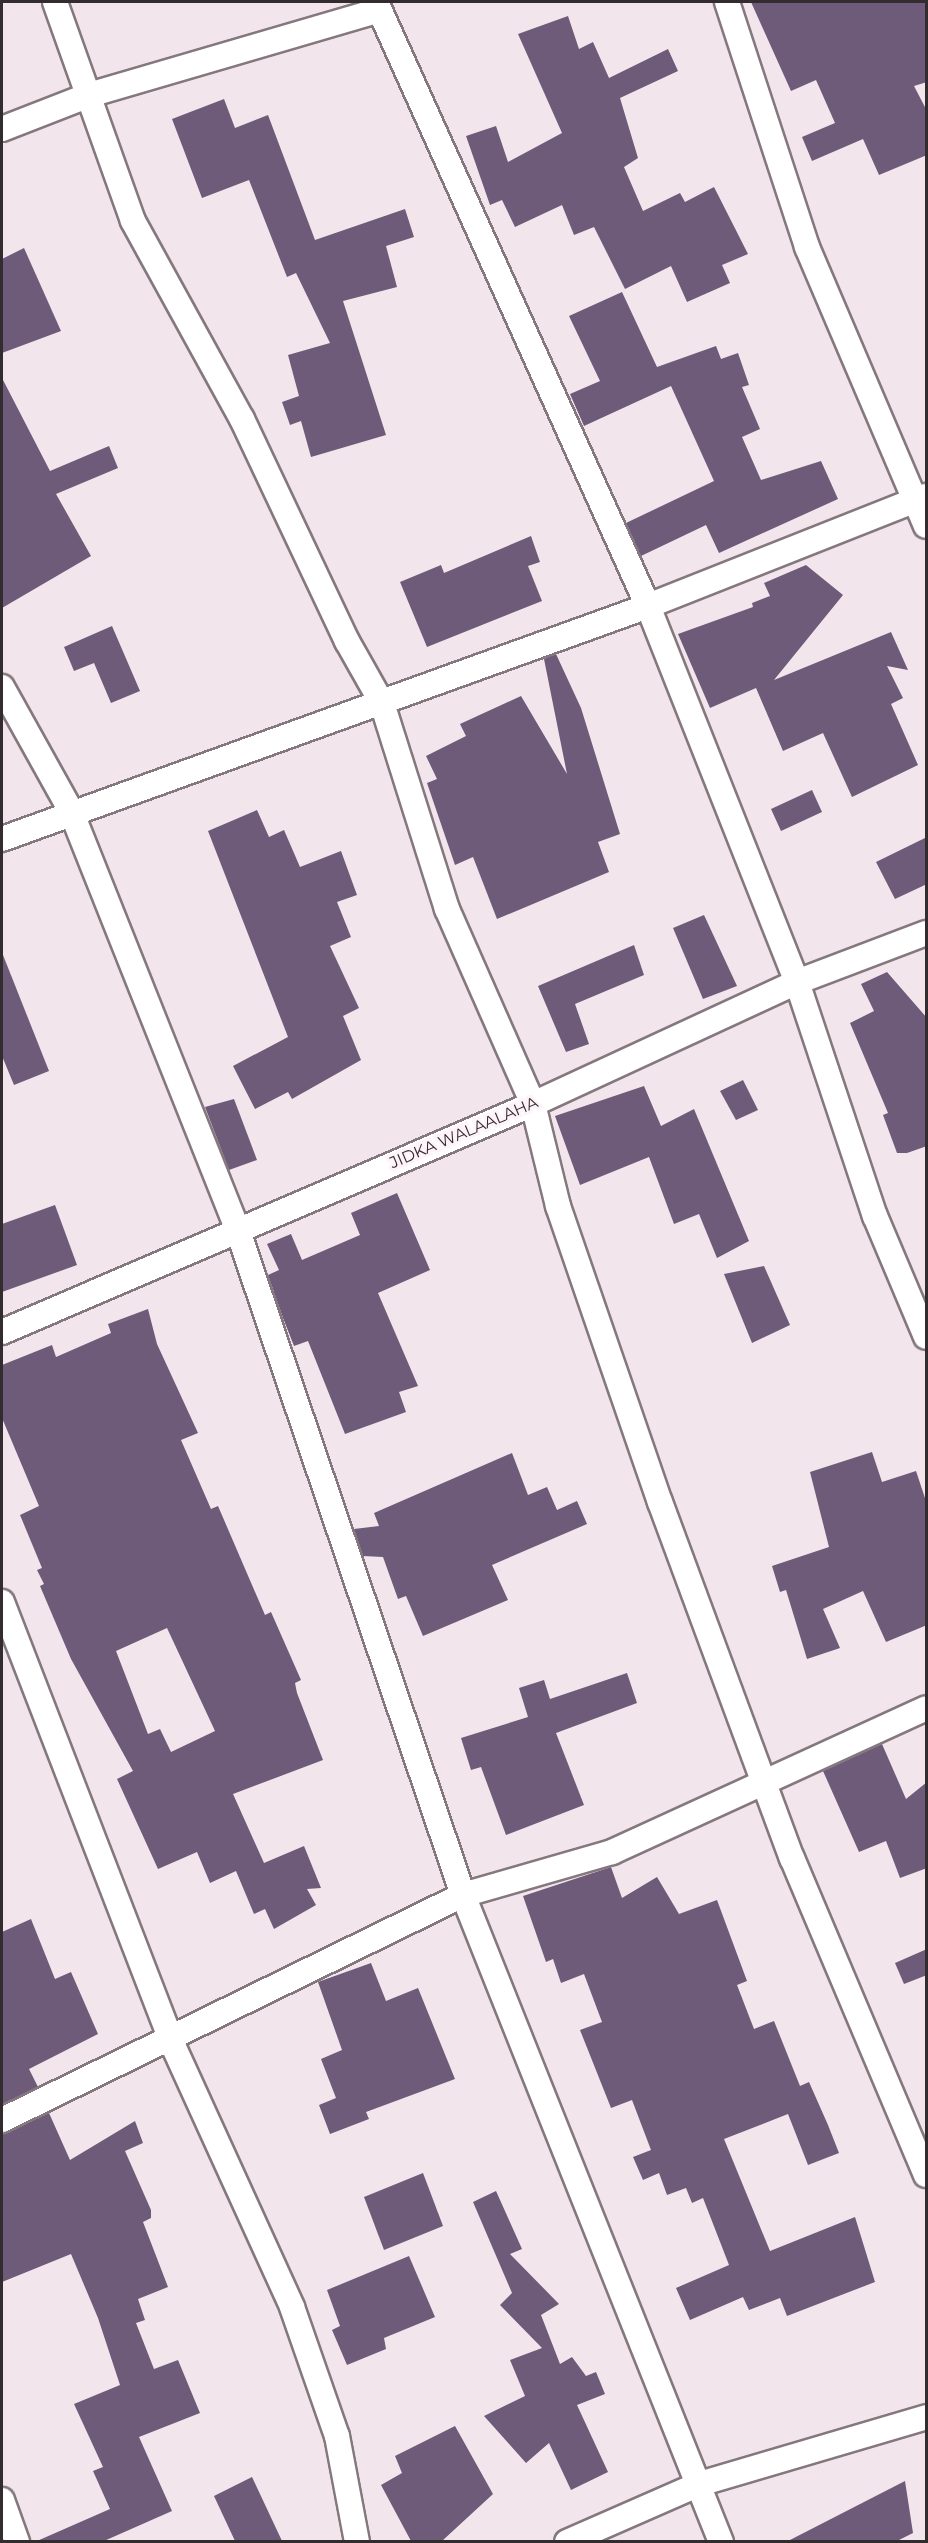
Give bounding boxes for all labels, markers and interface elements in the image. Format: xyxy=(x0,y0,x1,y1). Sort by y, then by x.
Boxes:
street label: JIDKA WALAALAHA xyxy=(387,1093,541,1173)

